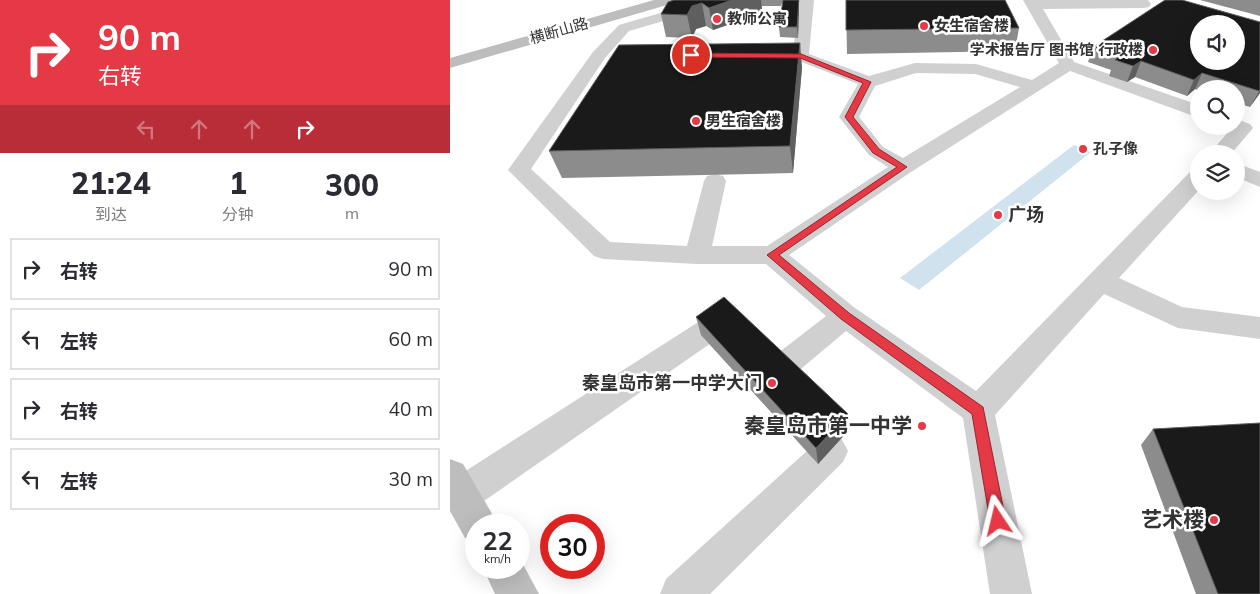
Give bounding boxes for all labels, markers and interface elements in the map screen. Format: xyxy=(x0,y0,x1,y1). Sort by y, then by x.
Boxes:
place label: 教师公寓 xyxy=(727,9,787,28)
street label: 横断山路 xyxy=(527,13,590,48)
marker: 教师公寓 xyxy=(711,13,723,25)
text: 90 m xyxy=(98,15,181,59)
map controls xyxy=(1190,15,1245,200)
button: sound xyxy=(1190,15,1245,70)
place label: 女生宿舍楼 xyxy=(934,16,1009,35)
icon: right xyxy=(15,20,80,85)
marker: 女生宿舍楼 xyxy=(918,20,930,32)
pin xyxy=(670,34,712,76)
place label: 学术报告厅 图书馆 行政楼 xyxy=(970,40,1143,59)
icon: arrive xyxy=(677,41,705,69)
marker: 学术报告厅 图书馆 行政楼 xyxy=(1147,44,1159,56)
text: 右转 xyxy=(98,62,142,90)
button: search xyxy=(1190,80,1245,135)
place label: 男生宿舍楼 xyxy=(706,111,781,130)
icon: left xyxy=(132,115,160,143)
icon: ahead xyxy=(185,115,213,143)
icon: ahead xyxy=(238,115,266,143)
icon: right xyxy=(291,115,319,143)
marker: 男生宿舍楼 xyxy=(690,115,702,127)
place label: 孔子像 xyxy=(1093,139,1138,158)
marker: 孔子像 xyxy=(1077,143,1089,155)
button: layers xyxy=(1190,145,1245,200)
text: 21:24 xyxy=(71,164,151,202)
text: 1 xyxy=(229,164,247,202)
text: 300 xyxy=(325,166,379,204)
text: m xyxy=(345,203,359,223)
place label: 广场 xyxy=(1008,203,1044,226)
text: 到达 xyxy=(95,204,127,224)
text: 分钟 xyxy=(222,204,254,224)
marker: 广场 xyxy=(992,209,1004,221)
icon: right xyxy=(17,255,45,283)
text: 90 m xyxy=(389,257,433,281)
text: 右转 xyxy=(60,259,98,283)
icon: left xyxy=(17,325,45,353)
text: 60 m xyxy=(389,327,433,351)
text: 左转 xyxy=(60,329,98,353)
place label: 秦皇岛市第一中学大门 xyxy=(582,371,762,394)
marker: 秦皇岛市第一中学大门 xyxy=(766,377,778,389)
icon: right xyxy=(17,395,45,423)
text: 40 m xyxy=(389,397,433,421)
text: 右转 xyxy=(60,399,98,423)
place label: 秦皇岛市第一中学 xyxy=(744,412,912,438)
marker: 秦皇岛市第一中学 xyxy=(916,420,928,432)
icon: left xyxy=(17,465,45,493)
text: 30 m xyxy=(389,467,433,491)
text: 左转 xyxy=(60,469,98,493)
position arrow xyxy=(971,494,1023,546)
place label: 艺术楼 xyxy=(1141,506,1204,532)
speed limit sign: 30 xyxy=(540,514,605,579)
marker: 艺术楼 xyxy=(1208,514,1220,526)
text: 22 xyxy=(482,525,513,556)
text: km/h xyxy=(484,551,511,566)

